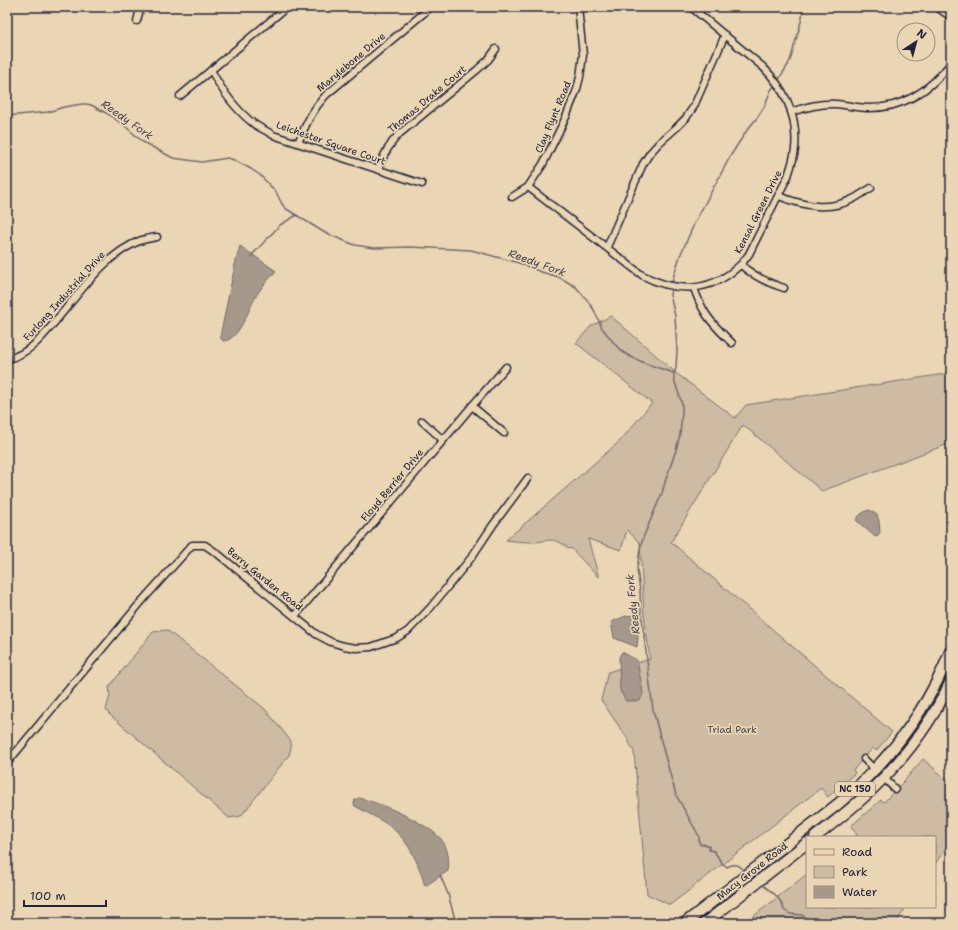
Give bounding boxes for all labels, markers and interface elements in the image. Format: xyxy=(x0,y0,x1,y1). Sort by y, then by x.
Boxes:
north arrow xyxy=(896,22,936,62)
text: N xyxy=(914,26,930,43)
street label: Marylebone Drive xyxy=(314,29,388,95)
street label: Thomas Drake Court xyxy=(385,62,469,136)
street label: Clay Flynt Road xyxy=(532,78,574,155)
water label: Reedy Fork xyxy=(98,97,157,144)
street label: Leichester Square Court xyxy=(274,118,388,168)
street label: Kensal Green Drive xyxy=(731,168,785,256)
water label: Reedy Fork xyxy=(506,246,569,281)
street label: Furlong Industrial Drive xyxy=(20,248,108,344)
street label: Floyd Berrier Drive xyxy=(358,446,426,524)
street label: Berry Garden Road xyxy=(224,544,306,614)
water label: Reedy Fork xyxy=(622,573,644,635)
park label: Triad Park xyxy=(707,723,757,736)
road number: NC 150 xyxy=(835,782,875,796)
legend xyxy=(806,836,936,908)
street label: Macy Grove Road xyxy=(714,839,791,903)
text: Road xyxy=(842,844,873,860)
text: Park xyxy=(842,864,868,880)
scale bar xyxy=(24,882,106,908)
text: Water xyxy=(842,884,878,900)
text: 100 m xyxy=(30,888,66,904)

